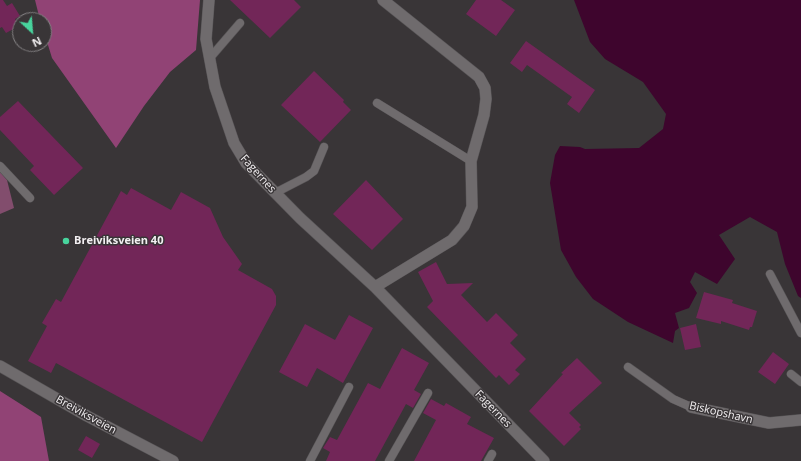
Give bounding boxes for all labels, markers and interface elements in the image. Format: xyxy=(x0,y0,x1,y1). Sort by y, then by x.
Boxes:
north arrow xyxy=(12,12,52,52)
text: N xyxy=(30,34,44,51)
street label: Fagernes xyxy=(238,152,278,196)
place label: Breiviksveien 40 xyxy=(74,234,163,248)
marker: Breiviksveien 40 xyxy=(61,236,71,246)
street label: Fagernes xyxy=(472,388,514,430)
street label: Breiviksveien xyxy=(53,393,119,437)
street label: Biskopshavn xyxy=(688,399,754,427)

